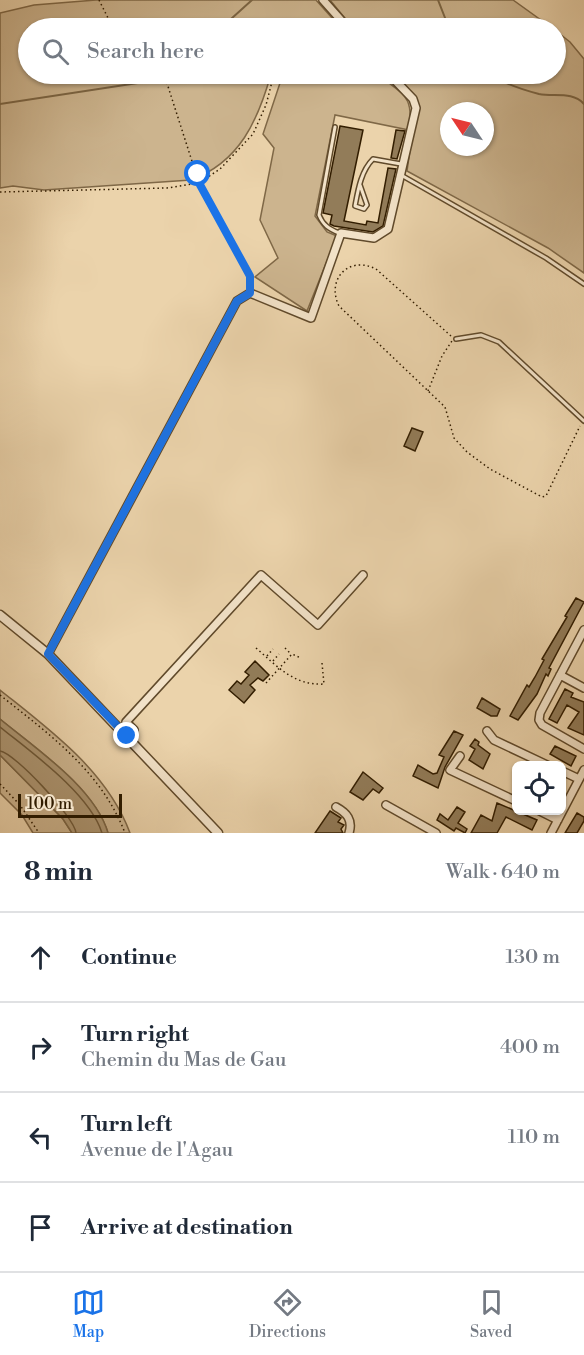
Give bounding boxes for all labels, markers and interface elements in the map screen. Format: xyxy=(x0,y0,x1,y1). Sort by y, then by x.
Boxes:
search box xyxy=(18,18,566,84)
icon: search xyxy=(39,35,72,68)
text: Search here xyxy=(87,38,204,65)
north arrow xyxy=(440,102,494,156)
route start xyxy=(184,160,210,186)
route end xyxy=(113,722,139,748)
map controls xyxy=(512,761,566,815)
button: locate xyxy=(512,761,566,815)
scale bar xyxy=(18,791,122,818)
text: 100 m xyxy=(27,794,72,814)
text: 8 min xyxy=(24,856,93,888)
text: Walk · 640 m xyxy=(446,860,560,885)
icon: ahead xyxy=(24,941,57,974)
text: Continue xyxy=(81,944,177,971)
text: 130 m xyxy=(505,945,560,970)
text: Turn right xyxy=(81,1021,189,1048)
icon: right xyxy=(24,1031,57,1064)
text: 400 m xyxy=(500,1035,560,1060)
text: Chemin du Mas de Gau xyxy=(81,1048,286,1073)
text: Turn left xyxy=(81,1111,172,1138)
icon: left xyxy=(24,1121,57,1154)
text: 110 m xyxy=(508,1125,560,1150)
text: Avenue de l'Agau xyxy=(81,1138,233,1163)
icon: arrive xyxy=(24,1211,57,1244)
text: Arrive at destination xyxy=(81,1214,293,1241)
tab: Map xyxy=(72,1286,105,1342)
tab: Directions xyxy=(249,1286,326,1342)
tab: Saved xyxy=(470,1286,512,1342)

